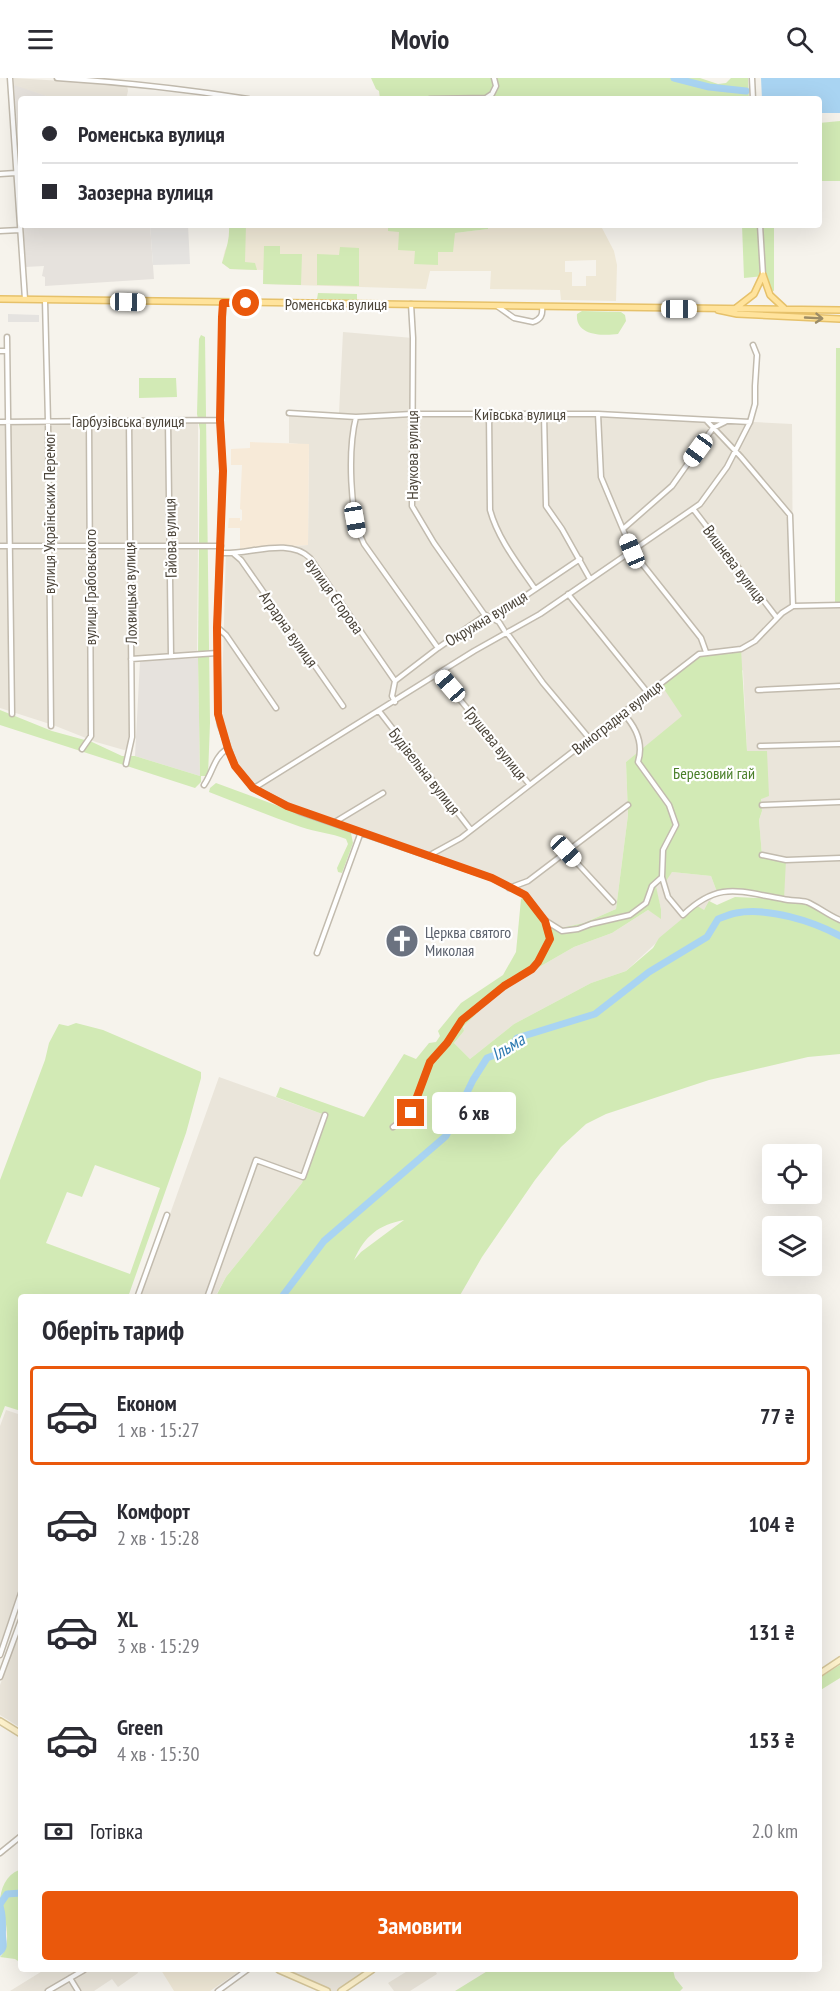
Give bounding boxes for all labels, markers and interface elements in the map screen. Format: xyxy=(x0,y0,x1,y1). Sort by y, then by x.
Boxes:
text: Movio xyxy=(391,22,449,56)
icon: menu xyxy=(24,23,57,56)
icon: search xyxy=(783,23,816,56)
text: Роменська вулиця xyxy=(78,120,225,148)
text: Заозерна вулиця xyxy=(78,178,213,206)
route start xyxy=(232,289,259,316)
car xyxy=(110,293,146,311)
street label: Роменська вулиця xyxy=(285,294,387,314)
car xyxy=(661,300,697,318)
one-way arrow xyxy=(803,312,823,323)
street label: Київська вулиця xyxy=(474,404,566,424)
street label: Наукова вулиця xyxy=(402,410,422,500)
street label: Гарбузівська вулиця xyxy=(72,411,184,431)
car xyxy=(680,430,716,470)
street label: вулиця Українських Перемог xyxy=(39,432,59,594)
street label: Гайова вулиця xyxy=(159,498,181,578)
car xyxy=(343,501,367,539)
street label: Вишнева вулиця xyxy=(699,521,771,607)
street label: вулиця Грабовського xyxy=(80,529,100,645)
car xyxy=(617,531,647,571)
street label: Лохвицька вулиця xyxy=(119,541,141,646)
street label: вулиця Єгорова xyxy=(302,554,368,638)
street label: Окружна вулиця xyxy=(441,586,531,650)
street label: Аграрна вулиця xyxy=(255,587,323,671)
car xyxy=(431,667,469,705)
street label: Виноградна вулиця xyxy=(568,675,666,759)
street label: Грушева вулиця xyxy=(460,702,532,784)
street label: Будівельна вулиця xyxy=(385,724,465,818)
park label: Березовий гай xyxy=(673,763,755,783)
car xyxy=(547,832,585,870)
place label: Церква святого Миколая xyxy=(425,922,511,960)
church icon: Церква святого Миколая xyxy=(384,923,420,959)
water label: Ільма xyxy=(487,1027,529,1065)
callout: 6 хв xyxy=(432,1092,516,1134)
route end xyxy=(397,1099,424,1126)
text: 6 хв xyxy=(459,1100,489,1126)
map controls xyxy=(762,1144,822,1276)
button: locate xyxy=(762,1144,822,1204)
button: layers xyxy=(762,1216,822,1276)
text: Оберіть тариф xyxy=(42,1313,184,1347)
icon: car xyxy=(45,1389,99,1443)
text: Економ xyxy=(117,1389,177,1417)
text: 77 ₴ xyxy=(760,1402,795,1430)
text: 1 хв · 15:27 xyxy=(117,1417,199,1443)
icon: car xyxy=(45,1497,99,1551)
text: Комфорт xyxy=(117,1497,190,1525)
text: 104 ₴ xyxy=(748,1510,795,1538)
text: 2 хв · 15:28 xyxy=(117,1525,199,1551)
icon: car xyxy=(45,1605,99,1659)
text: XL xyxy=(117,1605,138,1633)
text: 131 ₴ xyxy=(748,1618,795,1646)
text: 3 хв · 15:29 xyxy=(117,1633,199,1659)
icon: car xyxy=(45,1713,99,1767)
text: Green xyxy=(117,1713,163,1741)
text: 153 ₴ xyxy=(748,1726,795,1754)
text: 4 хв · 15:30 xyxy=(117,1741,199,1767)
icon: cash xyxy=(42,1815,75,1848)
text: Готівка xyxy=(90,1817,143,1845)
text: 2.0 km xyxy=(751,1818,798,1844)
button: Замовити xyxy=(42,1891,798,1960)

